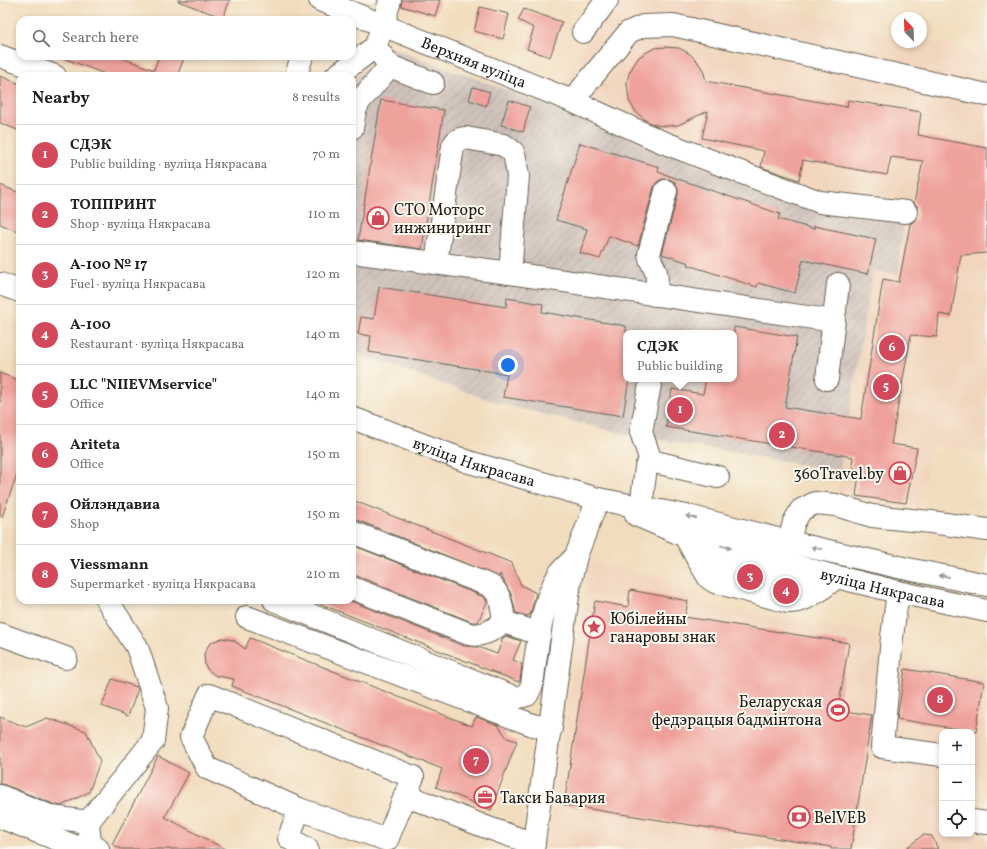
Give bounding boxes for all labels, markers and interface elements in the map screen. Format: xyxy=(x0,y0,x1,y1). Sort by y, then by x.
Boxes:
north arrow xyxy=(891,12,927,48)
search box xyxy=(16,16,356,60)
icon: search xyxy=(30,27,52,49)
text: Search here xyxy=(62,28,139,49)
street label: Верхняя вуліца xyxy=(417,33,529,95)
text: Nearby xyxy=(32,87,90,110)
text: 8 results xyxy=(292,89,340,107)
text: СДЭК xyxy=(70,135,111,156)
text: 1 xyxy=(42,146,48,164)
text: 70 m xyxy=(312,146,340,164)
text: Public building · вуліца Някрасава xyxy=(70,156,267,174)
text: ТОППРИНТ xyxy=(70,195,156,216)
place label: СТО Моторс инжиниринг xyxy=(394,200,491,240)
shop icon: СТО Моторс инжиниринг xyxy=(365,205,391,231)
text: 2 xyxy=(42,206,48,224)
text: 110 m xyxy=(308,206,340,224)
text: Shop · вуліца Някрасава xyxy=(70,216,211,234)
text: А-100 № 17 xyxy=(70,255,148,276)
text: 3 xyxy=(42,266,48,284)
text: 120 m xyxy=(306,266,340,284)
text: Fuel · вуліца Някрасава xyxy=(70,276,206,294)
text: А-100 xyxy=(70,315,111,336)
text: 4 xyxy=(41,326,49,344)
text: 140 m xyxy=(306,326,340,344)
popup xyxy=(623,330,737,382)
pin: 6 xyxy=(879,333,905,363)
text: Restaurant · вуліца Някрасава xyxy=(70,336,244,354)
text: СДЭК xyxy=(637,337,678,358)
your location xyxy=(498,355,518,375)
text: Public building xyxy=(637,358,723,376)
pin: 5 xyxy=(873,372,899,402)
text: LLC "NIIEVMservice" xyxy=(70,375,217,396)
text: 5 xyxy=(42,386,48,404)
text: 140 m xyxy=(306,386,340,404)
pin: 1 xyxy=(667,395,693,425)
text: Office xyxy=(70,396,104,414)
pin: 2 xyxy=(769,420,795,450)
street label: вуліца Някрасава xyxy=(409,433,538,493)
text: Ariteta xyxy=(70,435,120,456)
text: 6 xyxy=(41,446,49,464)
text: 150 m xyxy=(307,446,340,464)
text: Office xyxy=(70,456,104,474)
shop icon: 360Travel.by xyxy=(887,460,913,486)
place label: 360Travel.by xyxy=(793,464,884,486)
text: Ойлэндавиа xyxy=(70,495,160,516)
text: 7 xyxy=(42,506,48,524)
text: 150 m xyxy=(307,506,340,524)
one-way arrow xyxy=(684,514,696,520)
text: Shop xyxy=(70,516,99,534)
one-way arrow xyxy=(720,544,732,550)
one-way arrow xyxy=(811,545,823,551)
text: Viessmann xyxy=(70,555,149,576)
pin: 3 xyxy=(737,562,763,592)
street label: вуліца Някрасава xyxy=(818,564,947,615)
text: 8 xyxy=(41,566,49,584)
text: 210 m xyxy=(306,566,340,584)
one-way arrow xyxy=(938,573,950,579)
text: Supermarket · вуліца Някрасава xyxy=(70,576,256,594)
pin: 4 xyxy=(773,576,799,606)
place label: Юбілейны ганаровы знак xyxy=(610,609,716,649)
place icon: Юбілейны ганаровы знак xyxy=(581,614,607,640)
pin: 8 xyxy=(927,685,953,715)
place label: Беларуская федэрацыя бадмінтона xyxy=(652,692,822,732)
sports icon: Беларуская федэрацыя бадмінтона xyxy=(825,697,851,723)
map controls xyxy=(939,729,975,837)
button: + xyxy=(939,729,975,765)
pin: 7 xyxy=(463,746,489,776)
button: − xyxy=(939,765,975,801)
office icon: Такси Бавария xyxy=(472,784,498,810)
place label: Такси Бавария xyxy=(500,788,605,810)
button: locate xyxy=(939,801,975,837)
bank icon: BelVEB xyxy=(786,804,812,830)
place label: BelVEB xyxy=(814,808,866,830)

